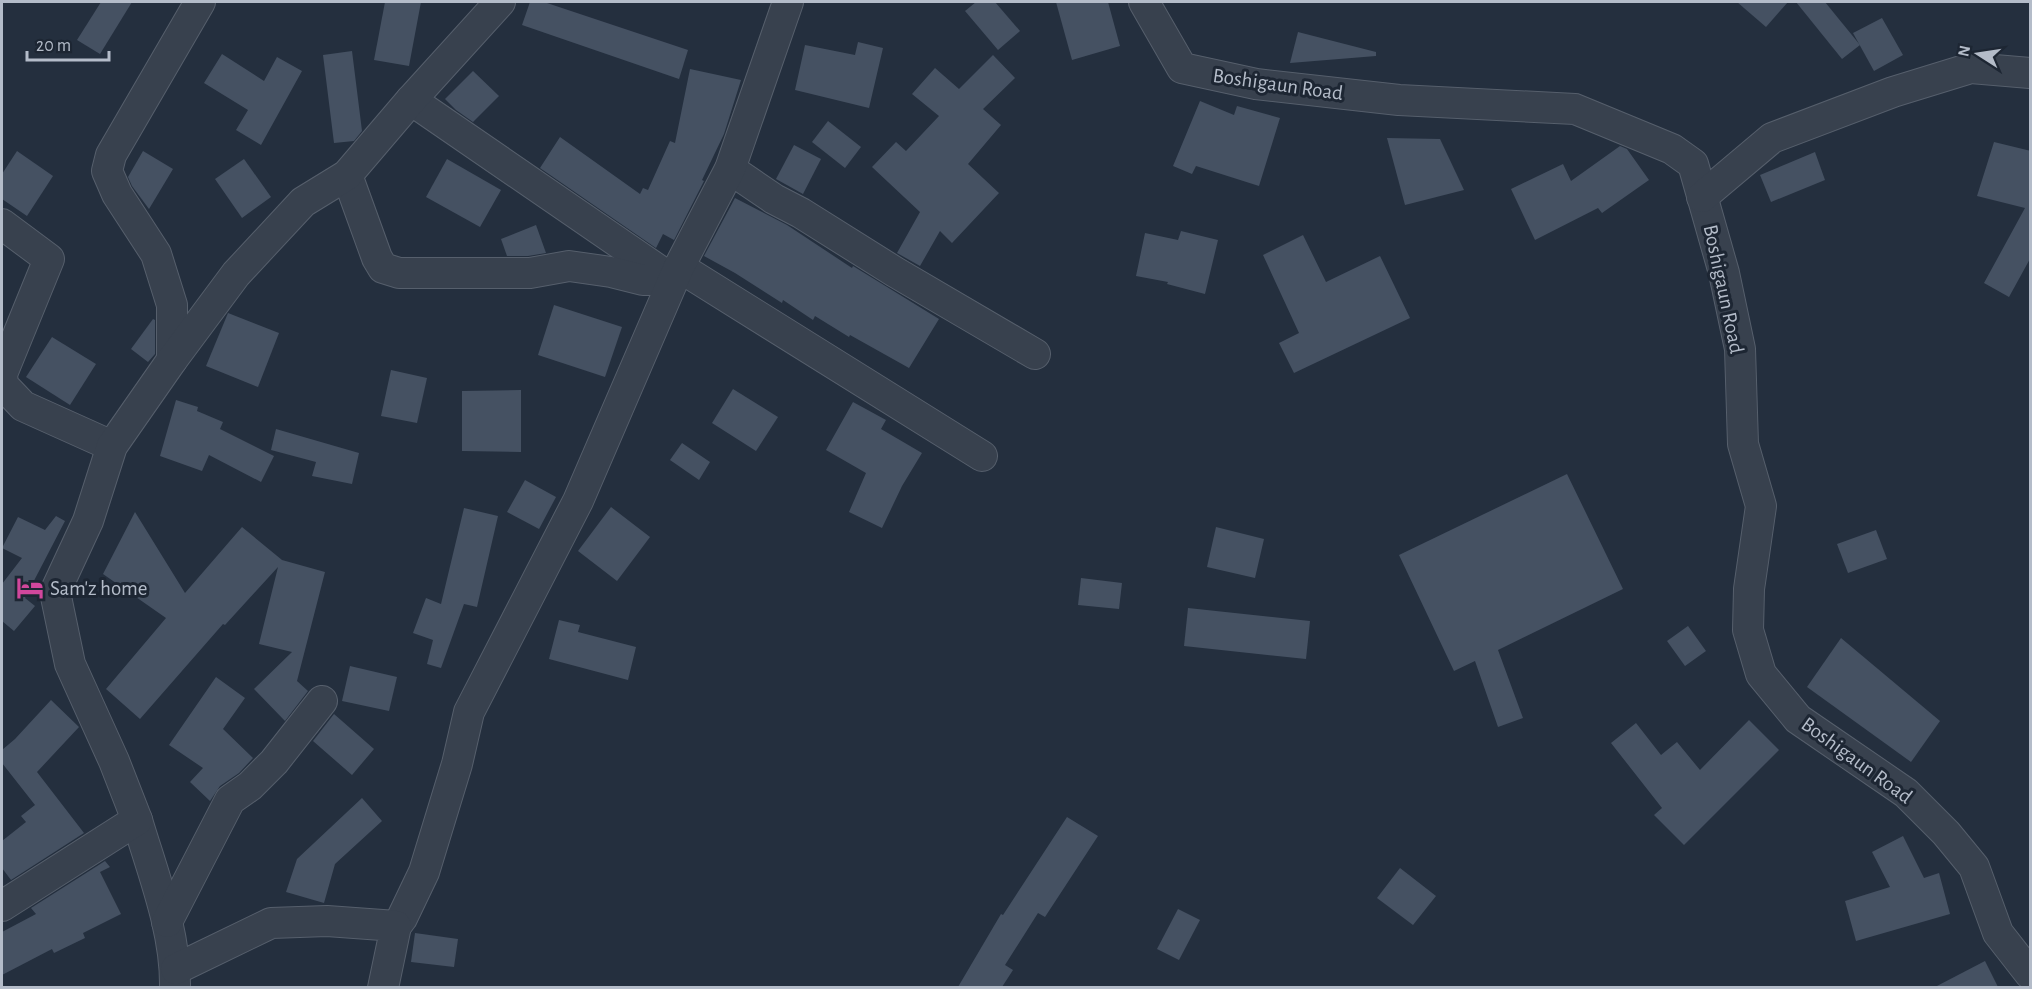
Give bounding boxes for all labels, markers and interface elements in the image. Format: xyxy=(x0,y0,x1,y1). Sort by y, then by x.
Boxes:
scale bar xyxy=(27,24,110,62)
north arrow xyxy=(1948,24,2008,84)
text: 20 m xyxy=(36,37,71,55)
text: N xyxy=(1955,44,1973,58)
street label: Boshigaun Road xyxy=(1211,65,1345,104)
street label: Boshigaun Road xyxy=(1700,223,1747,356)
hotel icon: Sam'z home xyxy=(15,573,45,603)
place label: Sam'z home xyxy=(50,578,148,599)
street label: Boshigaun Road xyxy=(1797,713,1916,808)

